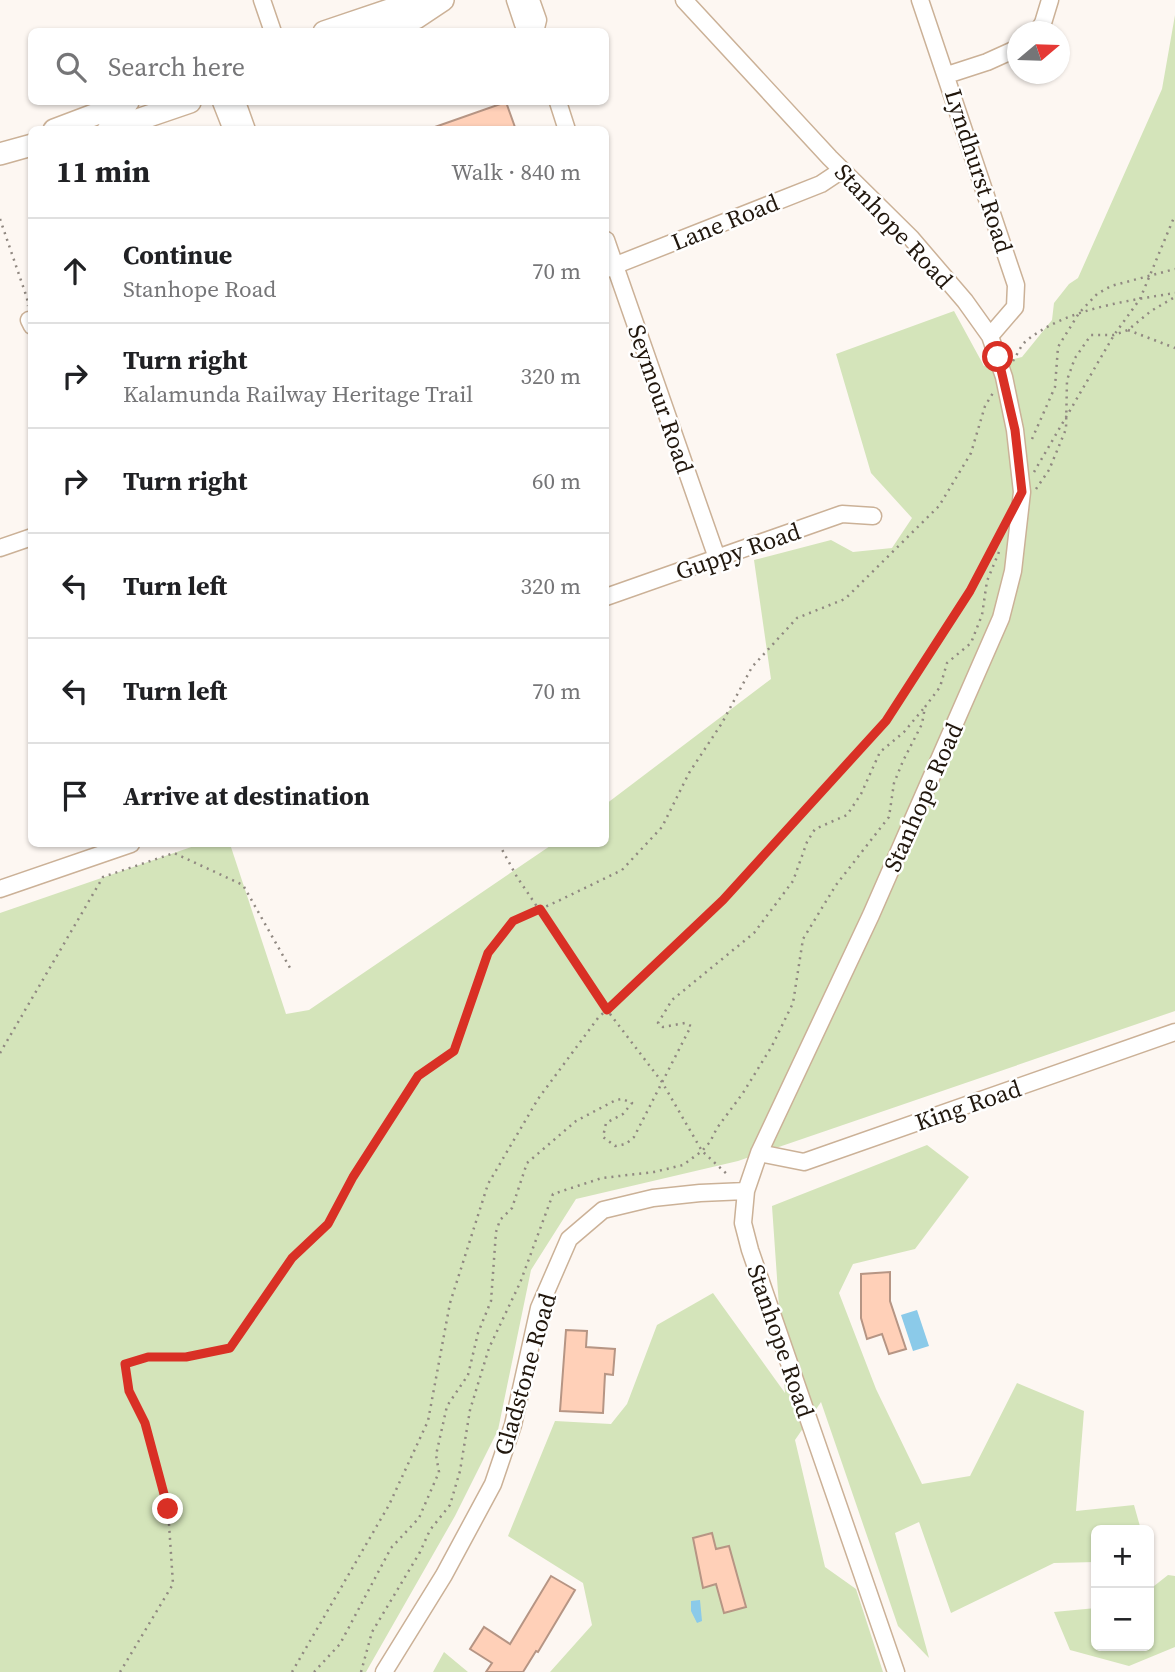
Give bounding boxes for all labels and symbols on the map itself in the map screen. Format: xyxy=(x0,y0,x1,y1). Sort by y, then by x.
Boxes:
north arrow xyxy=(1007,21,1070,84)
street label: Lyndhurst Road xyxy=(937,85,1021,257)
street label: Stanhope Road xyxy=(827,156,961,296)
street label: Lane Road xyxy=(666,185,784,258)
street label: Seymour Road xyxy=(620,320,702,478)
route start xyxy=(982,341,1013,372)
street label: Guppy Road xyxy=(671,514,805,588)
street label: Stanhope Road xyxy=(875,717,971,877)
street label: King Road xyxy=(911,1071,1026,1139)
street label: Stanhope Road xyxy=(739,1260,823,1422)
street label: Gladstone Road xyxy=(486,1289,564,1459)
route end xyxy=(152,1493,183,1524)

